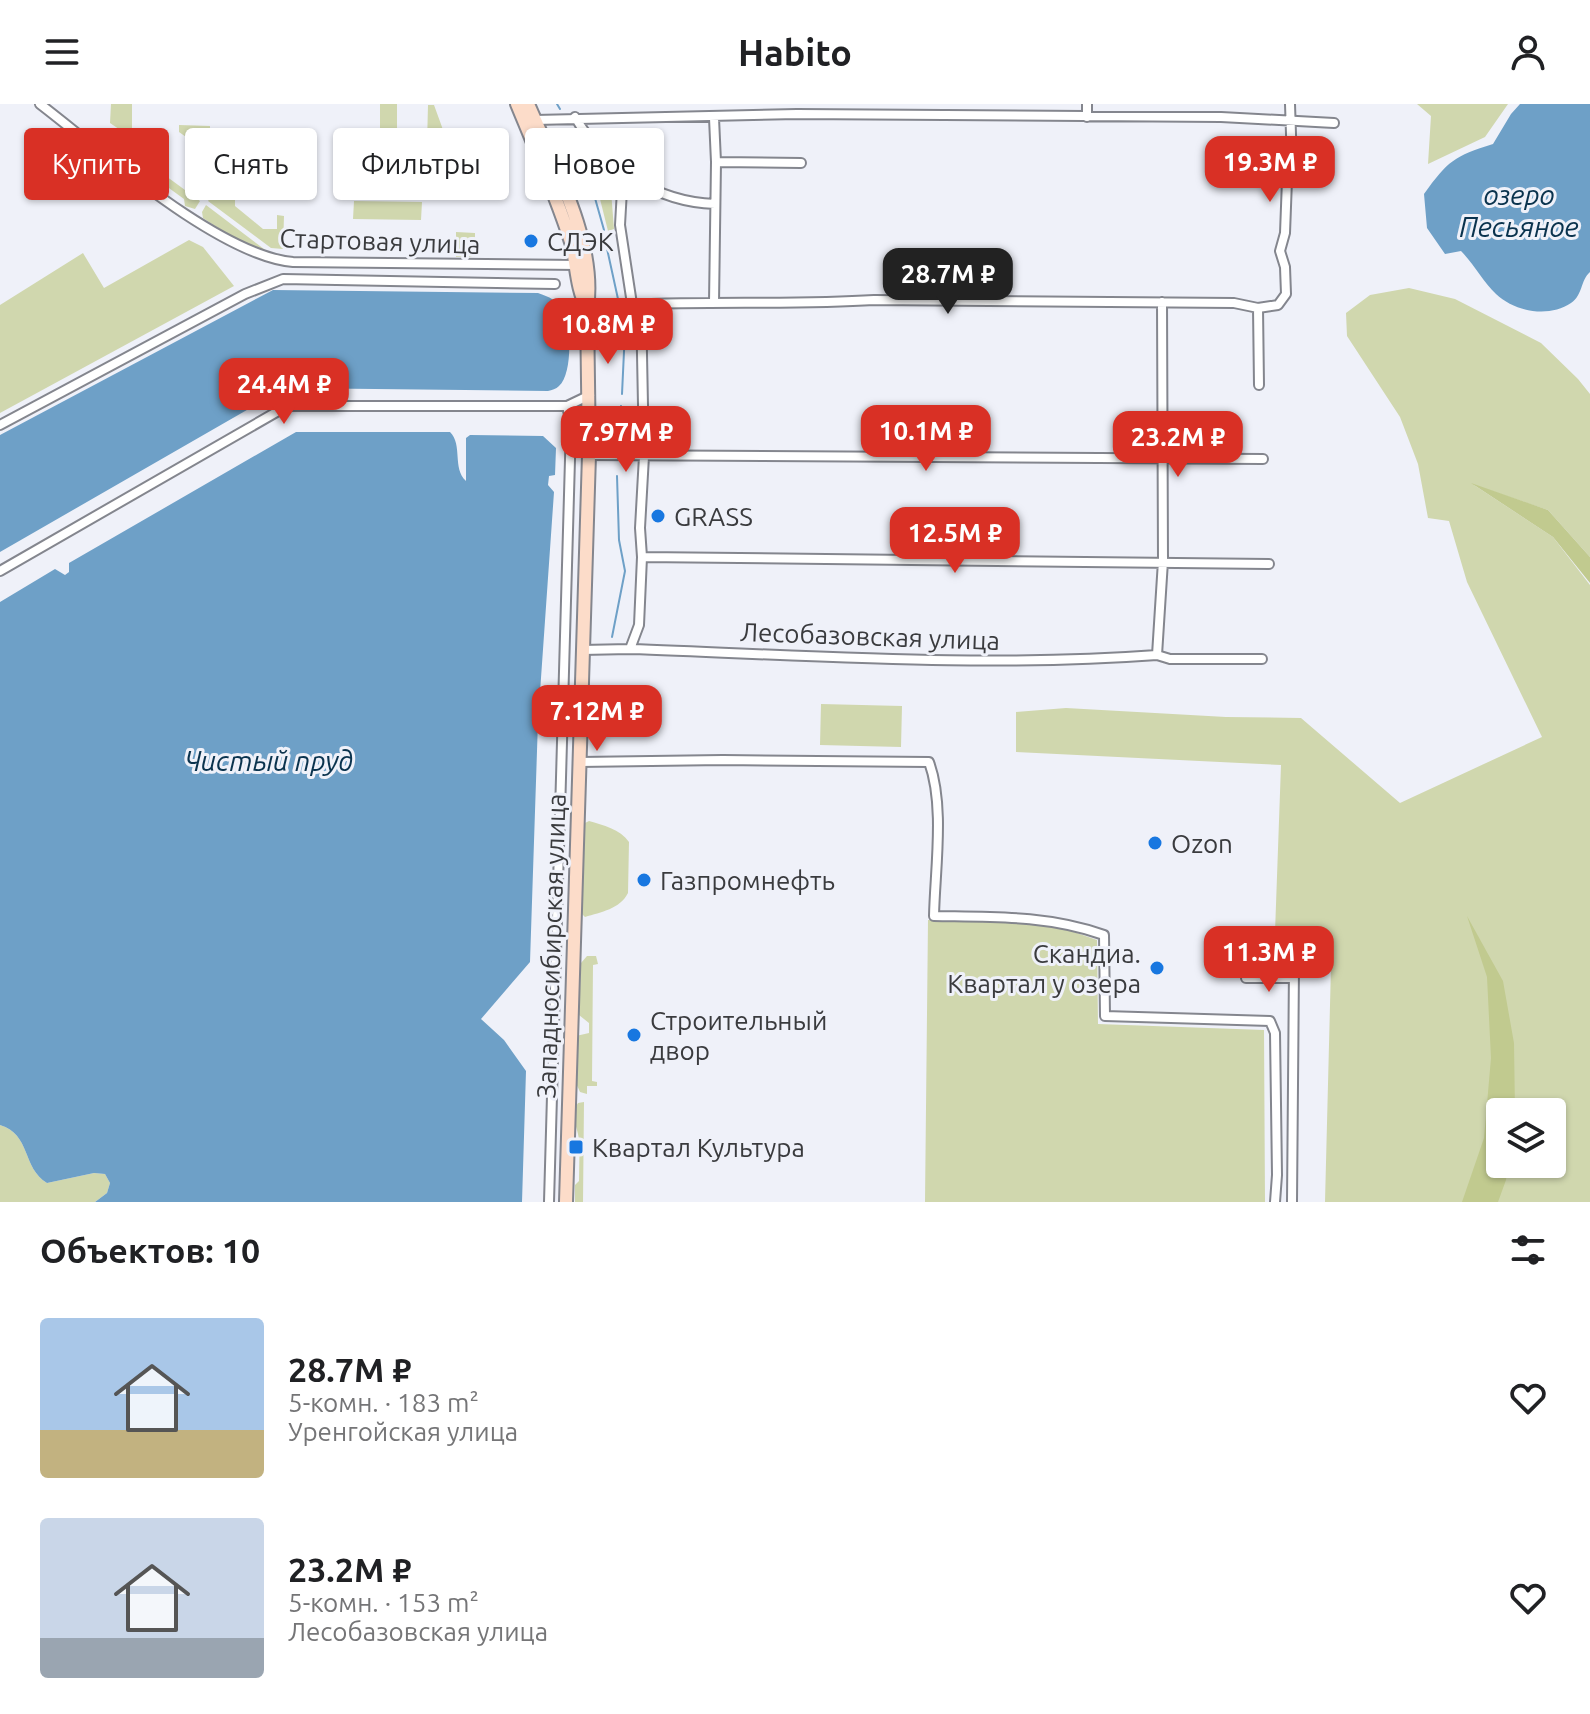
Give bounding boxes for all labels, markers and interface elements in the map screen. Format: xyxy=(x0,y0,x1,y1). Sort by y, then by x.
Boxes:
icon: menu xyxy=(40,30,84,74)
icon: person xyxy=(1506,30,1550,74)
text: Habito xyxy=(738,32,852,73)
chip: Купить xyxy=(24,128,169,200)
chip: Снять xyxy=(185,128,317,200)
chip: Фильтры xyxy=(333,128,509,200)
chip: Новое xyxy=(525,128,664,200)
pin: 19.3M ₽ xyxy=(1196,136,1344,204)
text: 19.3M ₽ xyxy=(1223,147,1317,176)
water label: озеро Песьяное xyxy=(1459,179,1579,242)
street label: Стартовая улица xyxy=(279,223,481,259)
place label: СДЭК xyxy=(547,227,614,256)
marker: СДЭК xyxy=(522,232,540,250)
pin: 28.7M ₽ xyxy=(874,248,1022,316)
text: 28.7M ₽ xyxy=(901,259,995,288)
pin: 10.8M ₽ xyxy=(534,298,682,366)
text: 10.8M ₽ xyxy=(561,309,655,338)
pin: 24.4M ₽ xyxy=(210,358,358,426)
text: 24.4M ₽ xyxy=(237,369,331,398)
pin: 10.1M ₽ xyxy=(852,405,1000,473)
pin: 7.97M ₽ xyxy=(552,406,700,474)
pin: 23.2M ₽ xyxy=(1104,411,1252,479)
text: 10.1M ₽ xyxy=(879,416,973,445)
text: 7.97M ₽ xyxy=(579,417,673,446)
text: 23.2M ₽ xyxy=(1131,422,1225,451)
place label: GRASS xyxy=(674,502,753,531)
marker: GRASS xyxy=(649,507,667,525)
pin: 12.5M ₽ xyxy=(881,507,1029,575)
text: 12.5M ₽ xyxy=(908,518,1002,547)
street label: Лесобазовская улица xyxy=(740,617,1000,655)
pin: 7.12M ₽ xyxy=(523,685,671,753)
text: 7.12M ₽ xyxy=(550,696,644,725)
water label: Чистый пруд xyxy=(185,745,353,776)
street label: Западносибирская улица xyxy=(531,793,571,1099)
place label: Ozon xyxy=(1171,829,1233,858)
marker: Ozon xyxy=(1146,834,1164,852)
place label: Газпромнефть xyxy=(660,866,835,895)
marker: Газпромнефть xyxy=(635,871,653,889)
pin: 11.3M ₽ xyxy=(1195,926,1343,994)
text: 11.3M ₽ xyxy=(1222,937,1316,966)
place label: Скандиа. Квартал у озера xyxy=(947,939,1141,998)
marker: Скандиа. Квартал у озера xyxy=(1148,959,1166,977)
place label: Строительный двор xyxy=(650,1006,827,1065)
marker: Строительный двор xyxy=(625,1026,643,1044)
map controls xyxy=(1486,1098,1566,1178)
button: layers xyxy=(1486,1098,1566,1178)
place label: Квартал Культура xyxy=(592,1133,805,1162)
marker: Квартал Культура xyxy=(567,1138,585,1156)
icon: filters xyxy=(1506,1228,1550,1272)
text: Объектов: 10 xyxy=(40,1231,260,1269)
icon: home xyxy=(104,1350,200,1446)
text: 28.7M ₽ xyxy=(288,1350,411,1388)
icon: heart xyxy=(1506,1376,1550,1420)
text: 5-комн. · 183 m² xyxy=(288,1388,479,1417)
text: Уренгойская улица xyxy=(288,1417,518,1446)
icon: home xyxy=(104,1550,200,1646)
text: 23.2M ₽ xyxy=(288,1550,411,1588)
icon: heart xyxy=(1506,1576,1550,1620)
text: 5-комн. · 153 m² xyxy=(288,1588,479,1617)
text: Лесобазовская улица xyxy=(288,1617,548,1646)

